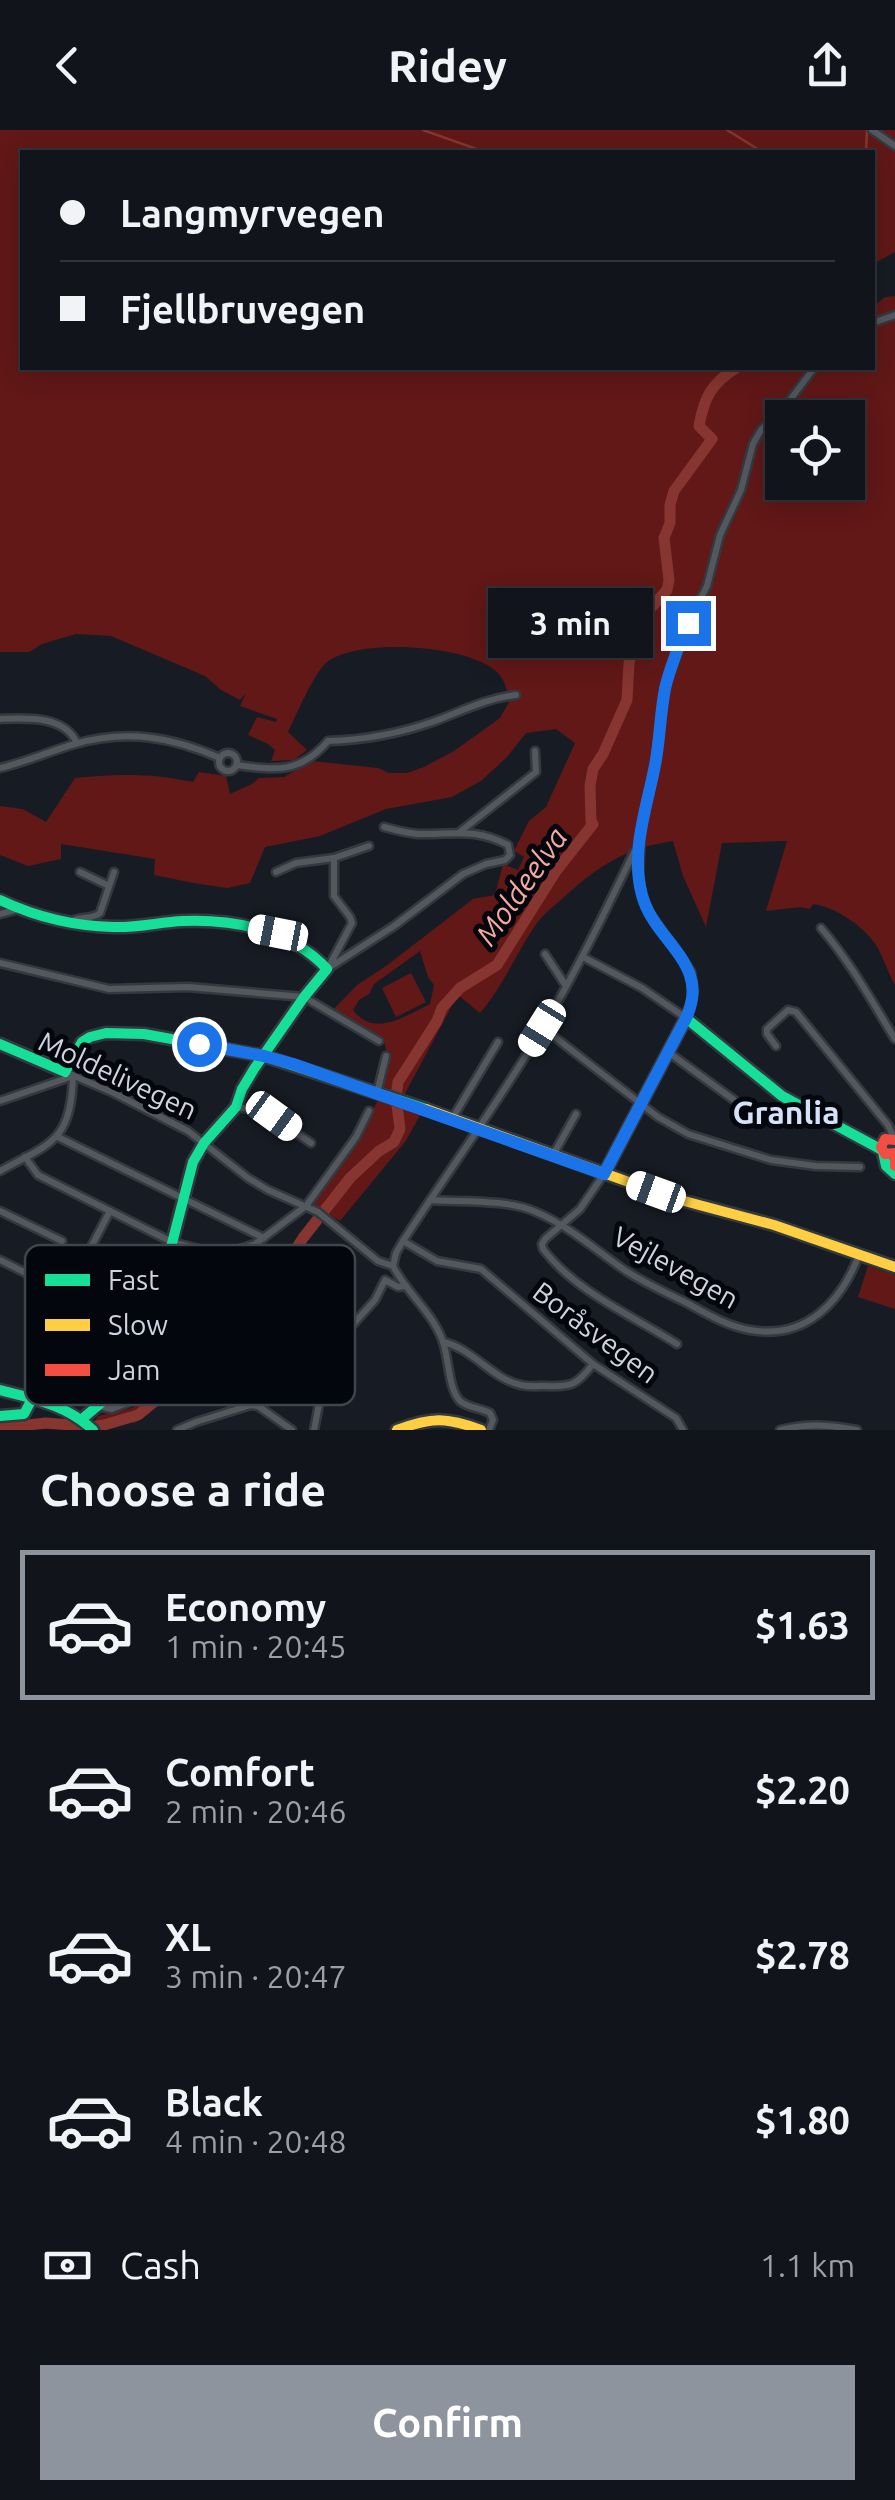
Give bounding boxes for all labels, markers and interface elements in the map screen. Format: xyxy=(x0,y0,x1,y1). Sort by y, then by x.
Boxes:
icon: back xyxy=(40,38,95,93)
icon: share xyxy=(800,38,855,93)
text: Ridey xyxy=(388,40,507,91)
text: Langmyrvegen xyxy=(120,192,384,234)
text: Fjellbruvegen xyxy=(120,288,365,330)
map controls xyxy=(765,400,865,500)
button: locate xyxy=(765,400,865,500)
callout: 3 min xyxy=(488,588,653,658)
route end xyxy=(666,601,711,646)
text: 3 min xyxy=(530,605,611,641)
water label: Moldeelva xyxy=(468,821,574,951)
car xyxy=(246,913,310,953)
car xyxy=(513,995,571,1061)
route start xyxy=(177,1022,222,1067)
street label: Moldelivegen xyxy=(34,1025,202,1125)
car xyxy=(241,1086,307,1146)
district label: Granlia xyxy=(732,1094,840,1130)
car xyxy=(623,1168,689,1216)
street label: Vejlevegen xyxy=(608,1220,744,1314)
legend xyxy=(25,1245,355,1405)
text: Fast xyxy=(108,1264,159,1295)
street label: Boråsvegen xyxy=(528,1275,664,1389)
text: Slow xyxy=(108,1309,168,1340)
text: Jam xyxy=(108,1354,160,1385)
text: Choose a ride xyxy=(40,1464,326,1515)
icon: car xyxy=(45,1580,135,1670)
text: Economy xyxy=(165,1586,326,1628)
text: $1.63 xyxy=(755,1604,850,1646)
text: 1 min · 20:45 xyxy=(165,1628,347,1664)
icon: car xyxy=(45,1745,135,1835)
text: Comfort xyxy=(165,1751,315,1793)
text: $2.20 xyxy=(755,1769,850,1811)
text: 2 min · 20:46 xyxy=(165,1793,347,1829)
icon: car xyxy=(45,1910,135,2000)
text: XL xyxy=(165,1916,211,1958)
text: $2.78 xyxy=(755,1934,850,1976)
text: 3 min · 20:47 xyxy=(165,1958,347,1994)
icon: car xyxy=(45,2075,135,2165)
text: Black xyxy=(165,2081,263,2123)
text: $1.80 xyxy=(755,2099,850,2141)
text: 4 min · 20:48 xyxy=(165,2123,347,2159)
icon: cash xyxy=(40,2238,95,2293)
text: Cash xyxy=(120,2244,201,2286)
text: 1.1 km xyxy=(760,2247,855,2283)
button: Confirm xyxy=(40,2365,855,2480)

